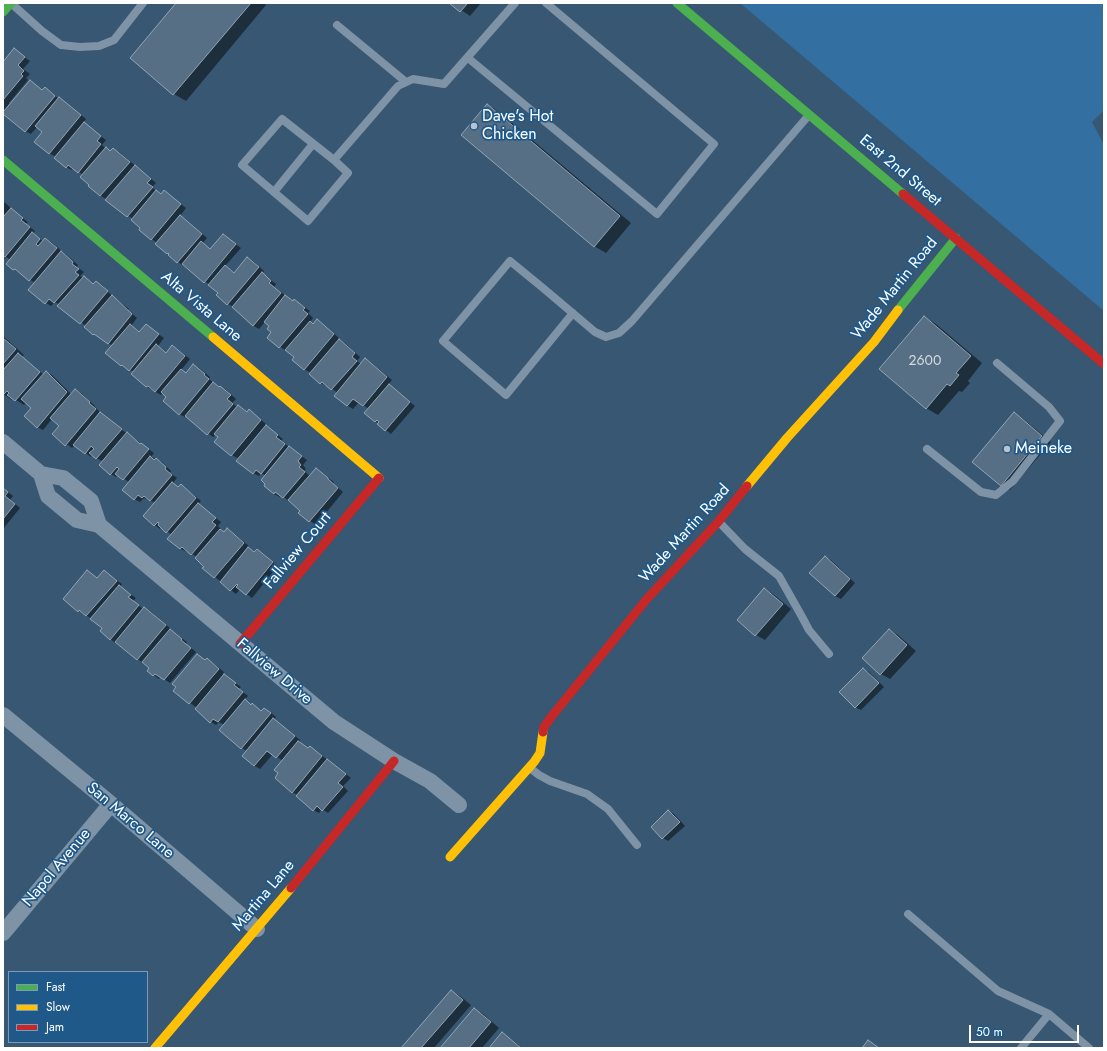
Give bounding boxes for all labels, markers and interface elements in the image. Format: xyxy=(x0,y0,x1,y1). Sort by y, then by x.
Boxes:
place label: Dave's Hot Chicken xyxy=(482,107,553,145)
marker: Dave's Hot Chicken xyxy=(469,121,479,131)
street label: East 2nd Street xyxy=(855,131,945,211)
street label: Wade Martin Road xyxy=(848,234,942,344)
street label: Alta Vista Lane xyxy=(157,268,245,346)
house number: 2600 xyxy=(909,354,941,370)
place label: Meineke xyxy=(1015,439,1072,459)
marker: Meineke xyxy=(1002,444,1012,454)
street label: Wade Martin Road xyxy=(636,481,734,587)
street label: Fallview Court xyxy=(260,508,336,594)
street label: Fallview Drive xyxy=(232,635,316,709)
street label: San Marco Lane xyxy=(82,779,178,863)
street label: Napol Avenue xyxy=(19,825,95,911)
street label: Martina Lane xyxy=(229,857,299,935)
legend xyxy=(8,971,148,1043)
text: Fast xyxy=(46,978,65,996)
text: Slow xyxy=(46,998,70,1016)
scale bar xyxy=(971,1017,1081,1043)
text: Jam xyxy=(46,1018,64,1036)
text: 50 m xyxy=(976,1023,1003,1041)

